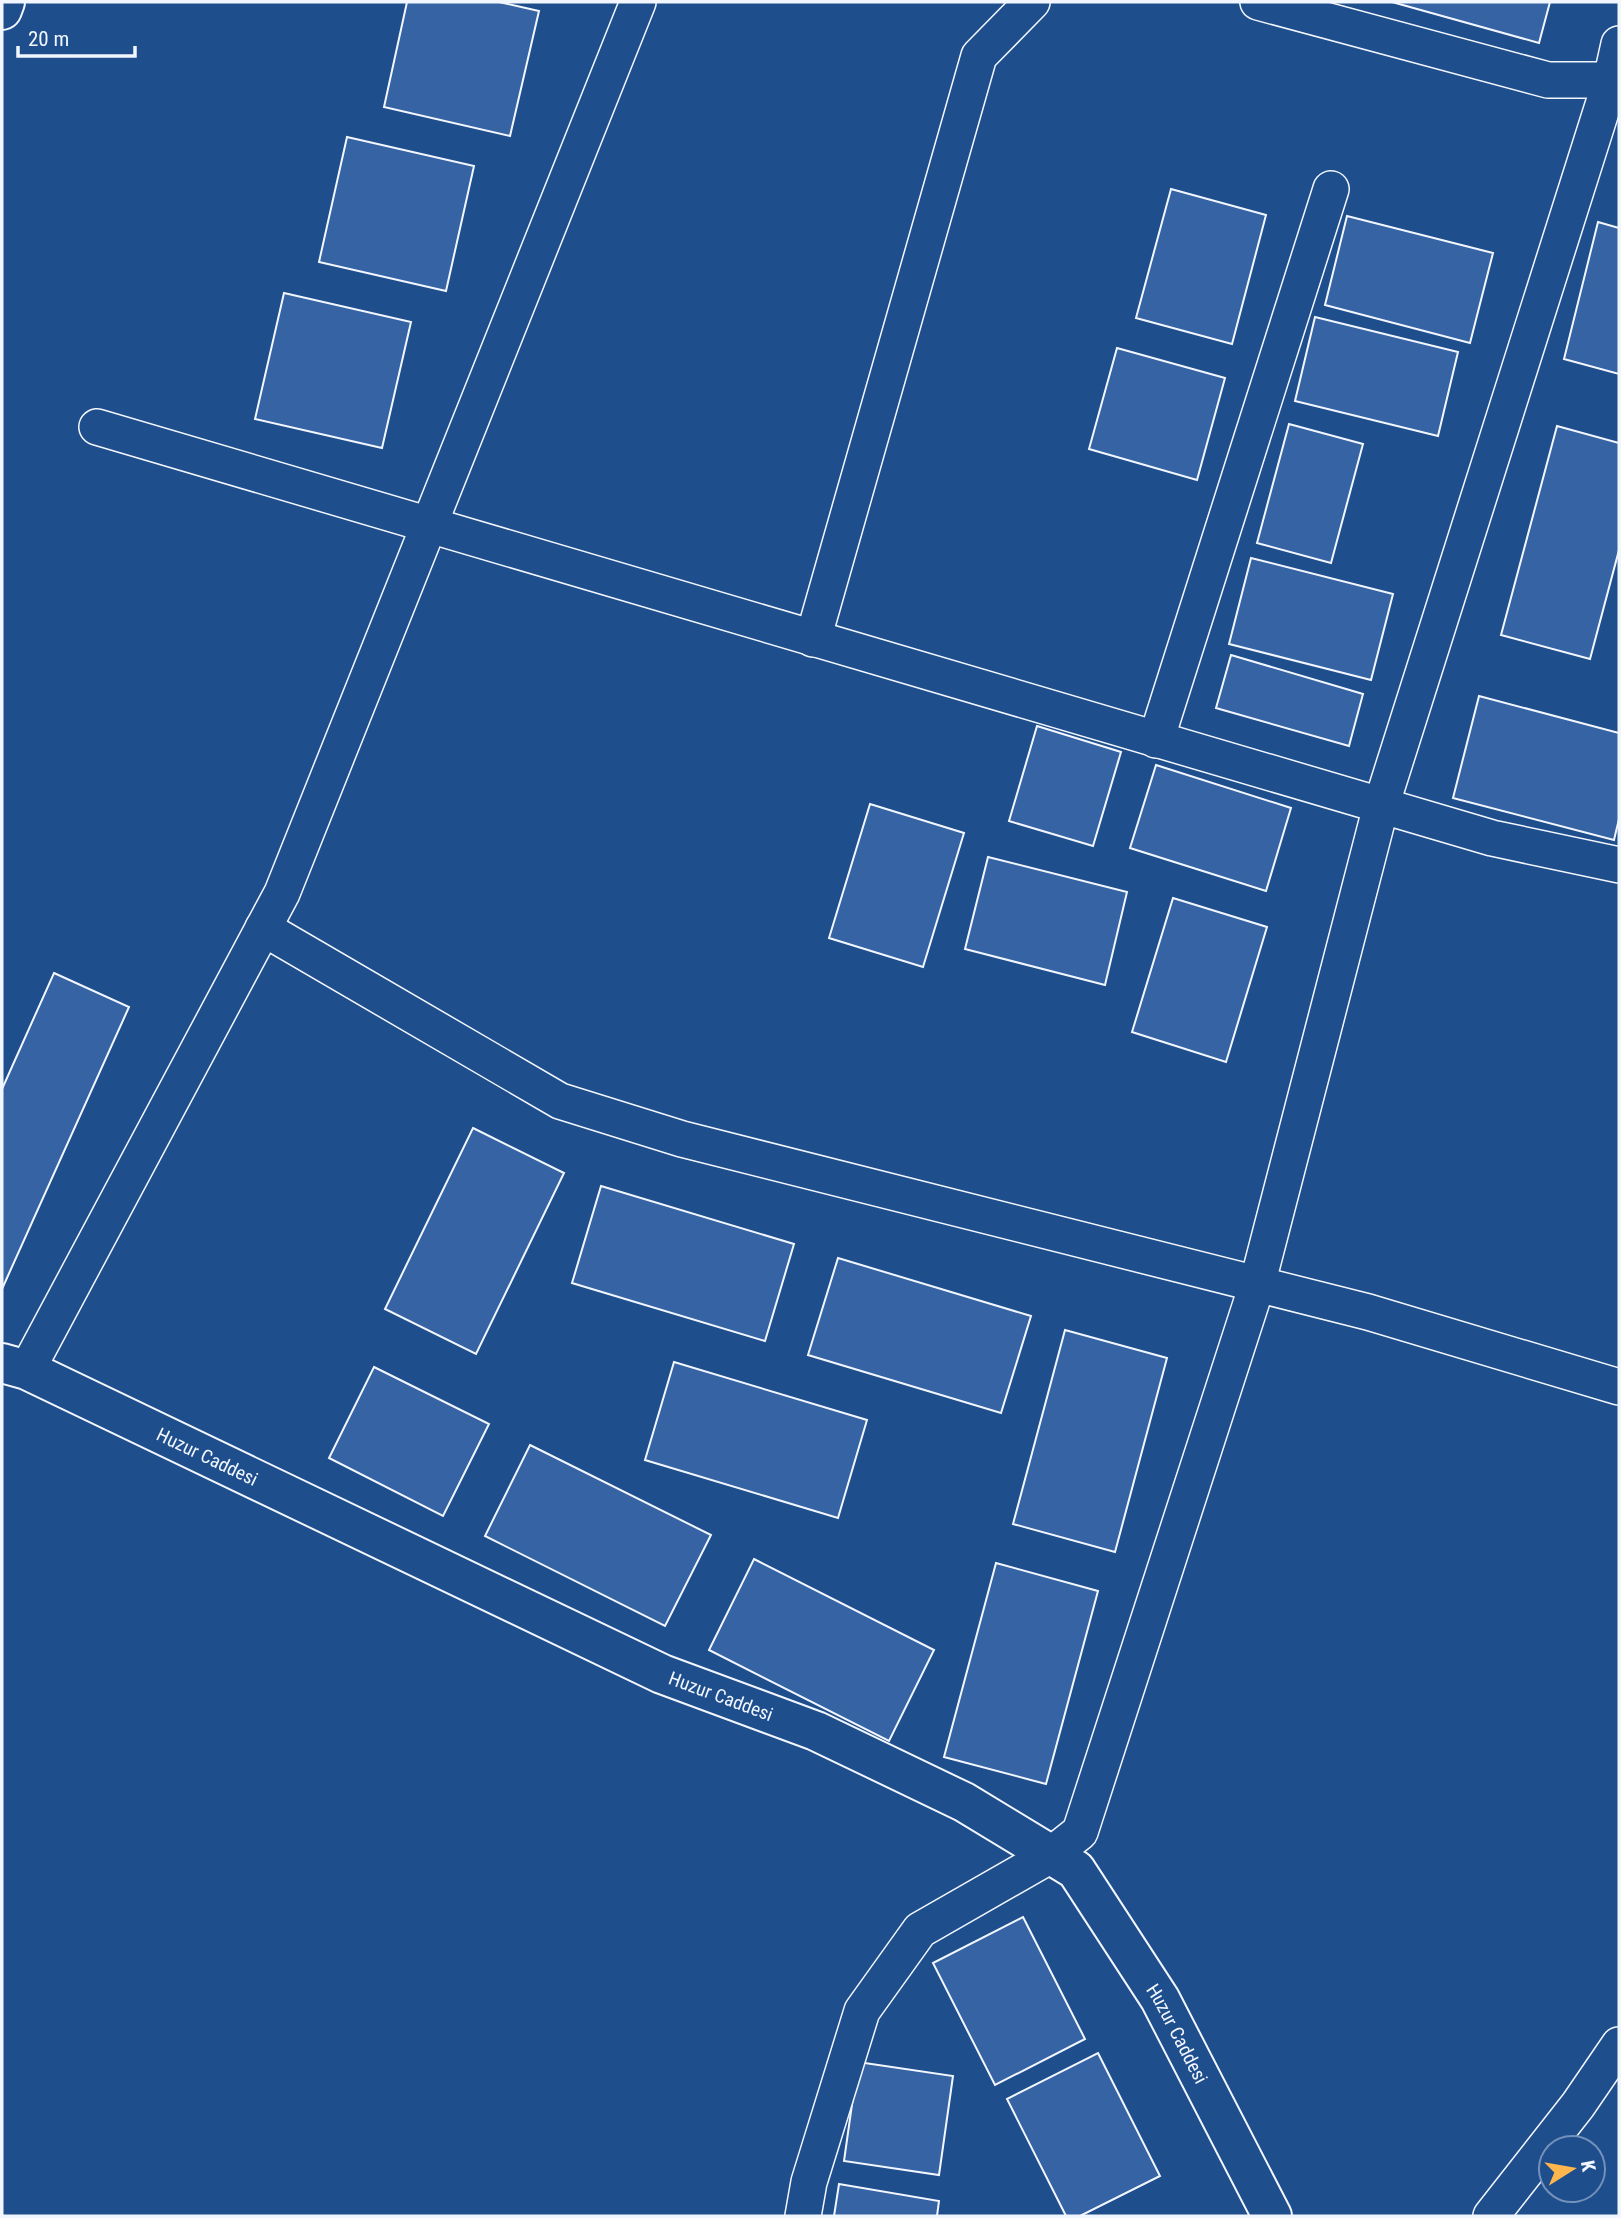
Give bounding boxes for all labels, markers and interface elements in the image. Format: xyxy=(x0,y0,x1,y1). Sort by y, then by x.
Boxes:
scale bar xyxy=(18,14,135,58)
text: 20 m xyxy=(28,27,69,51)
street label: Huzur Caddesi xyxy=(153,1422,262,1490)
street label: Huzur Caddesi xyxy=(666,1666,776,1726)
street label: Huzur Caddesi xyxy=(1142,1979,1213,2087)
north arrow xyxy=(1537,2134,1607,2204)
text: K xyxy=(1576,2158,1601,2174)

